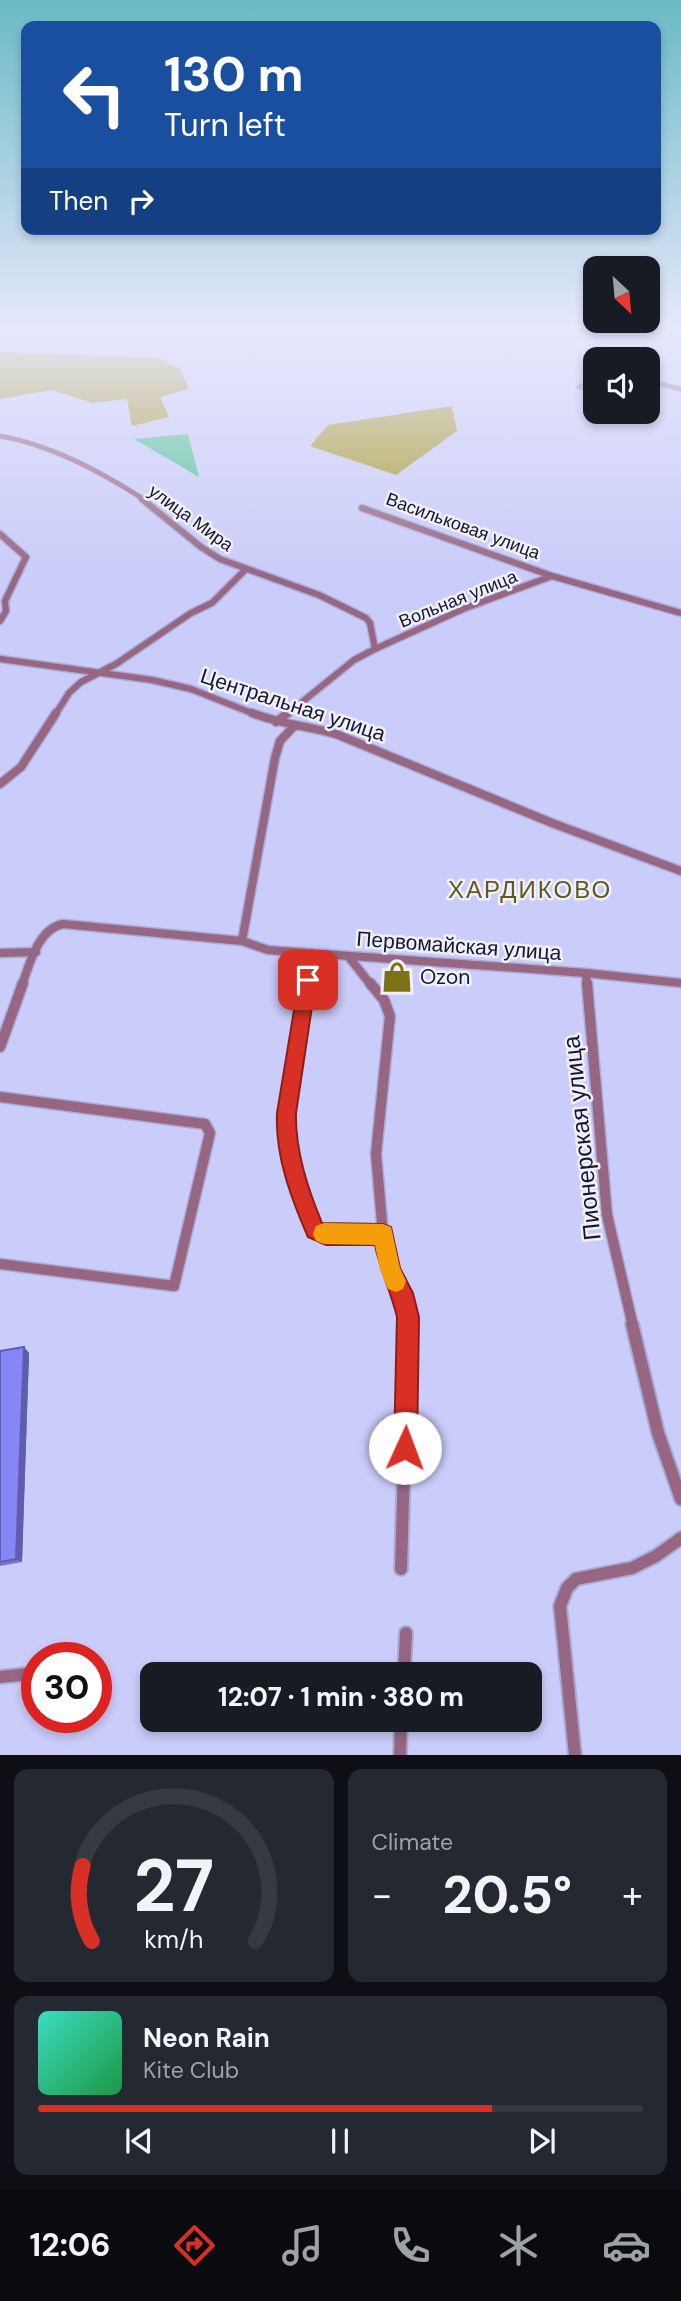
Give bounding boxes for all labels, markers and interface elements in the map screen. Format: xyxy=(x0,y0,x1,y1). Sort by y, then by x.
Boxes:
text: 130 m xyxy=(164,42,304,106)
icon: left xyxy=(49,49,140,140)
text: Turn left xyxy=(164,104,286,146)
icon: right xyxy=(122,182,160,220)
text: Then xyxy=(49,184,108,218)
north arrow xyxy=(583,256,660,332)
map controls xyxy=(583,256,660,424)
button: sound xyxy=(583,347,660,424)
street label: улица Мира xyxy=(144,479,239,557)
street label: Васильковая улица xyxy=(383,487,544,565)
street label: Вольная улица xyxy=(395,564,522,634)
street label: Центральная улица xyxy=(197,662,389,748)
district label: ХАРДИКОВО xyxy=(448,874,612,905)
street label: Первомайская улица xyxy=(356,925,563,967)
pin xyxy=(278,950,338,1010)
shop icon: Ozon xyxy=(380,960,414,994)
icon: arrive xyxy=(289,961,327,999)
place label: Ozon xyxy=(420,963,470,991)
street label: Пионерская улица xyxy=(555,1034,608,1242)
position arrow xyxy=(368,1411,442,1485)
speed limit sign: 30 xyxy=(21,1642,112,1733)
text: 12:07 · 1 min · 380 m xyxy=(218,1680,464,1714)
text: Climate xyxy=(372,1827,453,1857)
text: 27 xyxy=(133,1840,214,1935)
text: 20.5° xyxy=(443,1861,572,1929)
text: − xyxy=(372,1870,392,1920)
text: + xyxy=(622,1870,643,1920)
text: km/h xyxy=(144,1923,203,1956)
text: Neon Rain xyxy=(143,2021,270,2055)
text: Kite Club xyxy=(143,2055,239,2085)
icon: previous xyxy=(120,2122,158,2160)
icon: pause xyxy=(321,2122,359,2160)
icon: next xyxy=(523,2122,561,2160)
icon: directions xyxy=(170,2221,219,2270)
icon: music xyxy=(278,2221,327,2270)
icon: phone xyxy=(386,2221,435,2270)
icon: climate xyxy=(494,2221,543,2270)
icon: car xyxy=(602,2221,651,2270)
text: 12:06 xyxy=(30,2224,111,2266)

